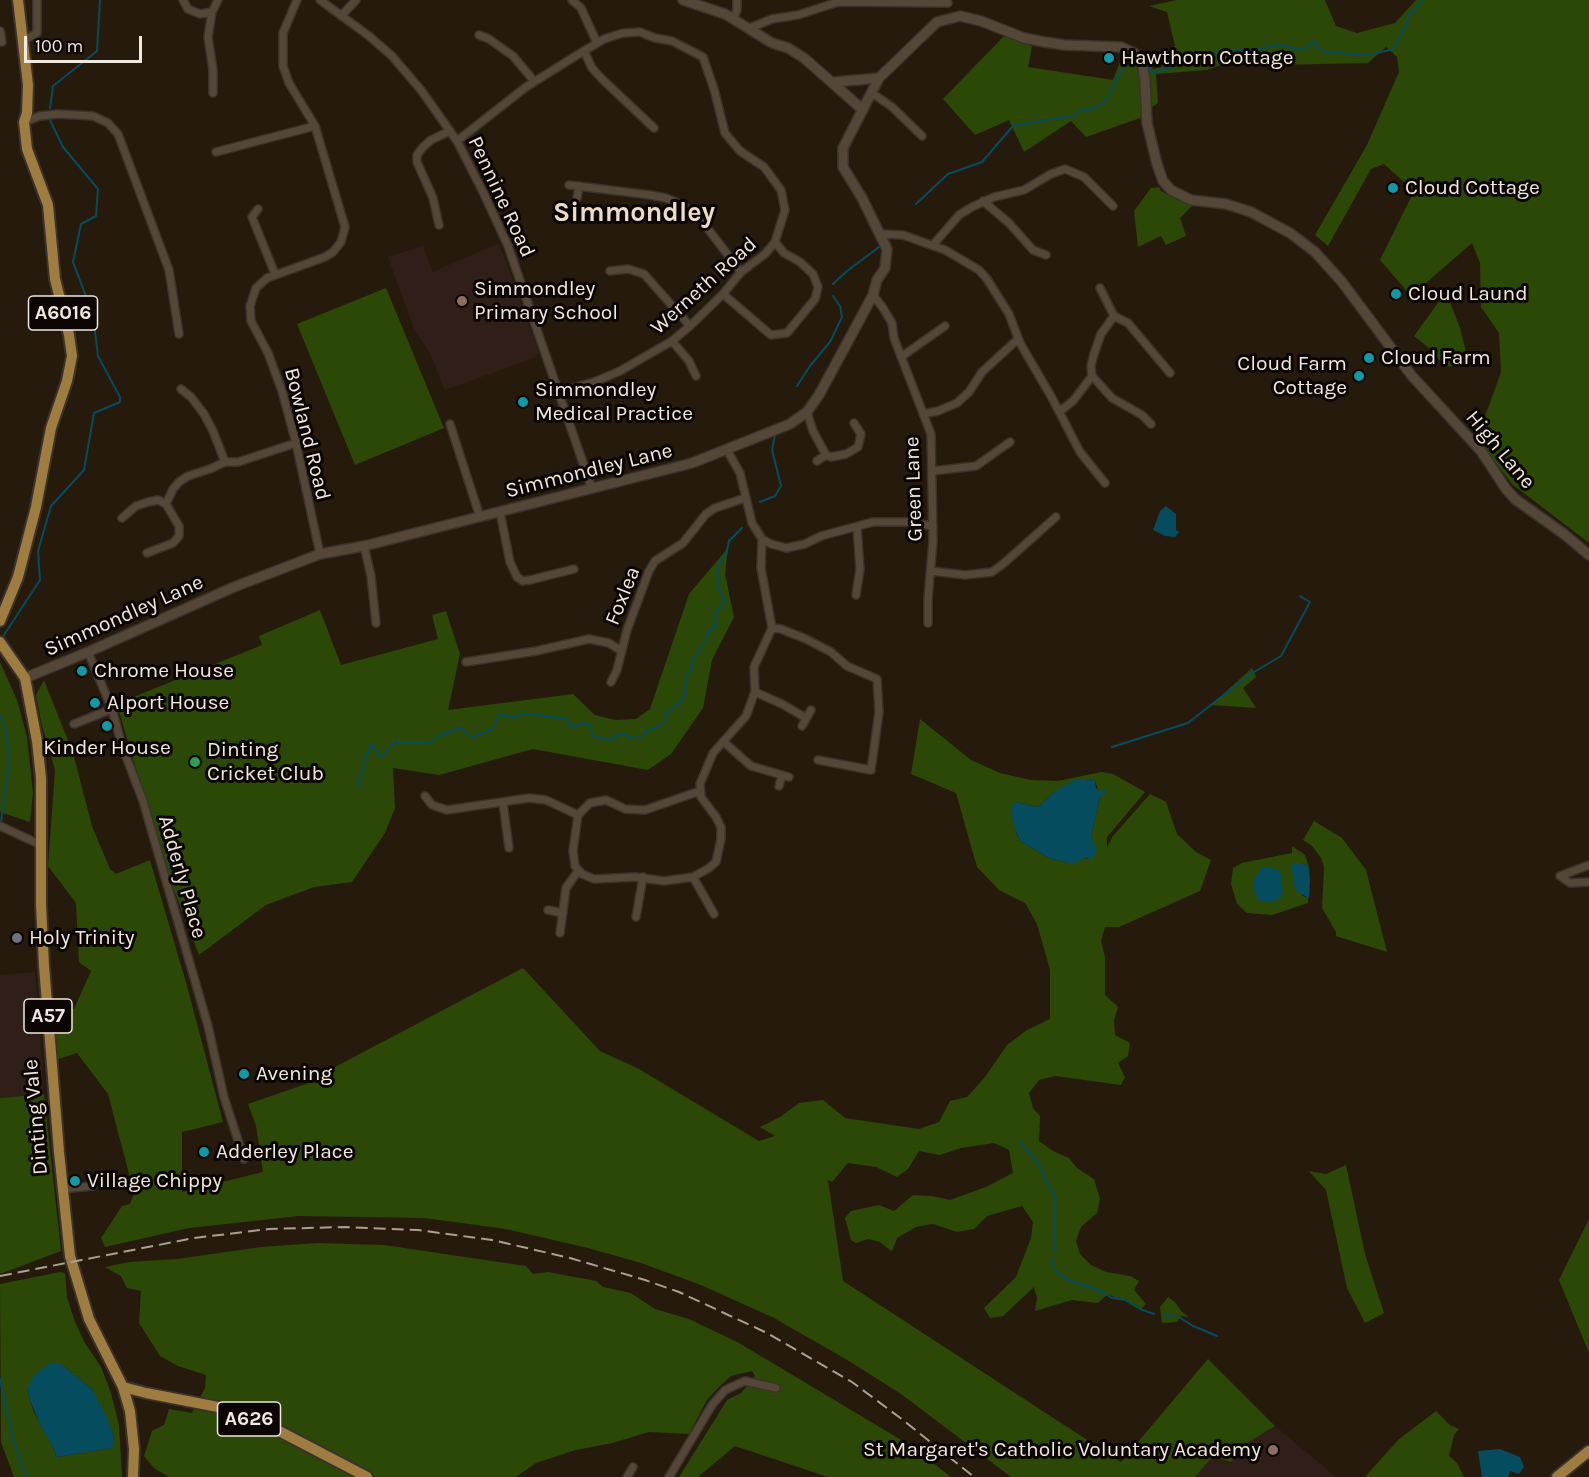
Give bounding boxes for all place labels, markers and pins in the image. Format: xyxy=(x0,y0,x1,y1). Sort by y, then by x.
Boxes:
place label: Hawthorn Cottage xyxy=(1121,45,1293,71)
marker: Hawthorn Cottage xyxy=(1102,51,1116,65)
place label: Cloud Cottage xyxy=(1405,175,1540,201)
marker: Cloud Cottage xyxy=(1386,181,1400,195)
place label: Simmondley Primary School xyxy=(474,276,618,326)
place label: Cloud Laund xyxy=(1408,281,1528,307)
marker: Cloud Laund xyxy=(1389,287,1403,301)
marker: Simmondley Primary School xyxy=(455,294,469,308)
place label: Cloud Farm xyxy=(1381,345,1491,371)
place label: Cloud Farm Cottage xyxy=(1237,351,1347,401)
marker: Cloud Farm xyxy=(1362,351,1376,365)
marker: Cloud Farm Cottage xyxy=(1352,369,1366,383)
place label: Simmondley Medical Practice xyxy=(535,377,693,427)
marker: Simmondley Medical Practice xyxy=(516,395,530,409)
place label: Chrome House xyxy=(94,658,234,684)
marker: Chrome House xyxy=(75,664,89,678)
place label: Alport House xyxy=(107,690,229,716)
marker: Alport House xyxy=(88,696,102,710)
marker: Kinder House xyxy=(100,719,114,733)
place label: Kinder House xyxy=(43,735,171,761)
place label: Dinting Cricket Club xyxy=(207,737,324,787)
marker: Dinting Cricket Club xyxy=(188,755,202,769)
place label: Holy Trinity xyxy=(29,925,135,951)
marker: Holy Trinity xyxy=(10,931,24,945)
place label: Avening xyxy=(256,1061,332,1087)
marker: Avening xyxy=(237,1067,251,1081)
place label: Adderley Place xyxy=(216,1139,353,1165)
marker: Adderley Place xyxy=(197,1145,211,1159)
place label: Village Chippy xyxy=(87,1168,222,1194)
marker: Village Chippy xyxy=(68,1174,82,1188)
place label: St Margaret's Catholic Voluntary Academy xyxy=(863,1437,1261,1463)
marker: St Margaret's Catholic Voluntary Academy xyxy=(1266,1443,1280,1457)

